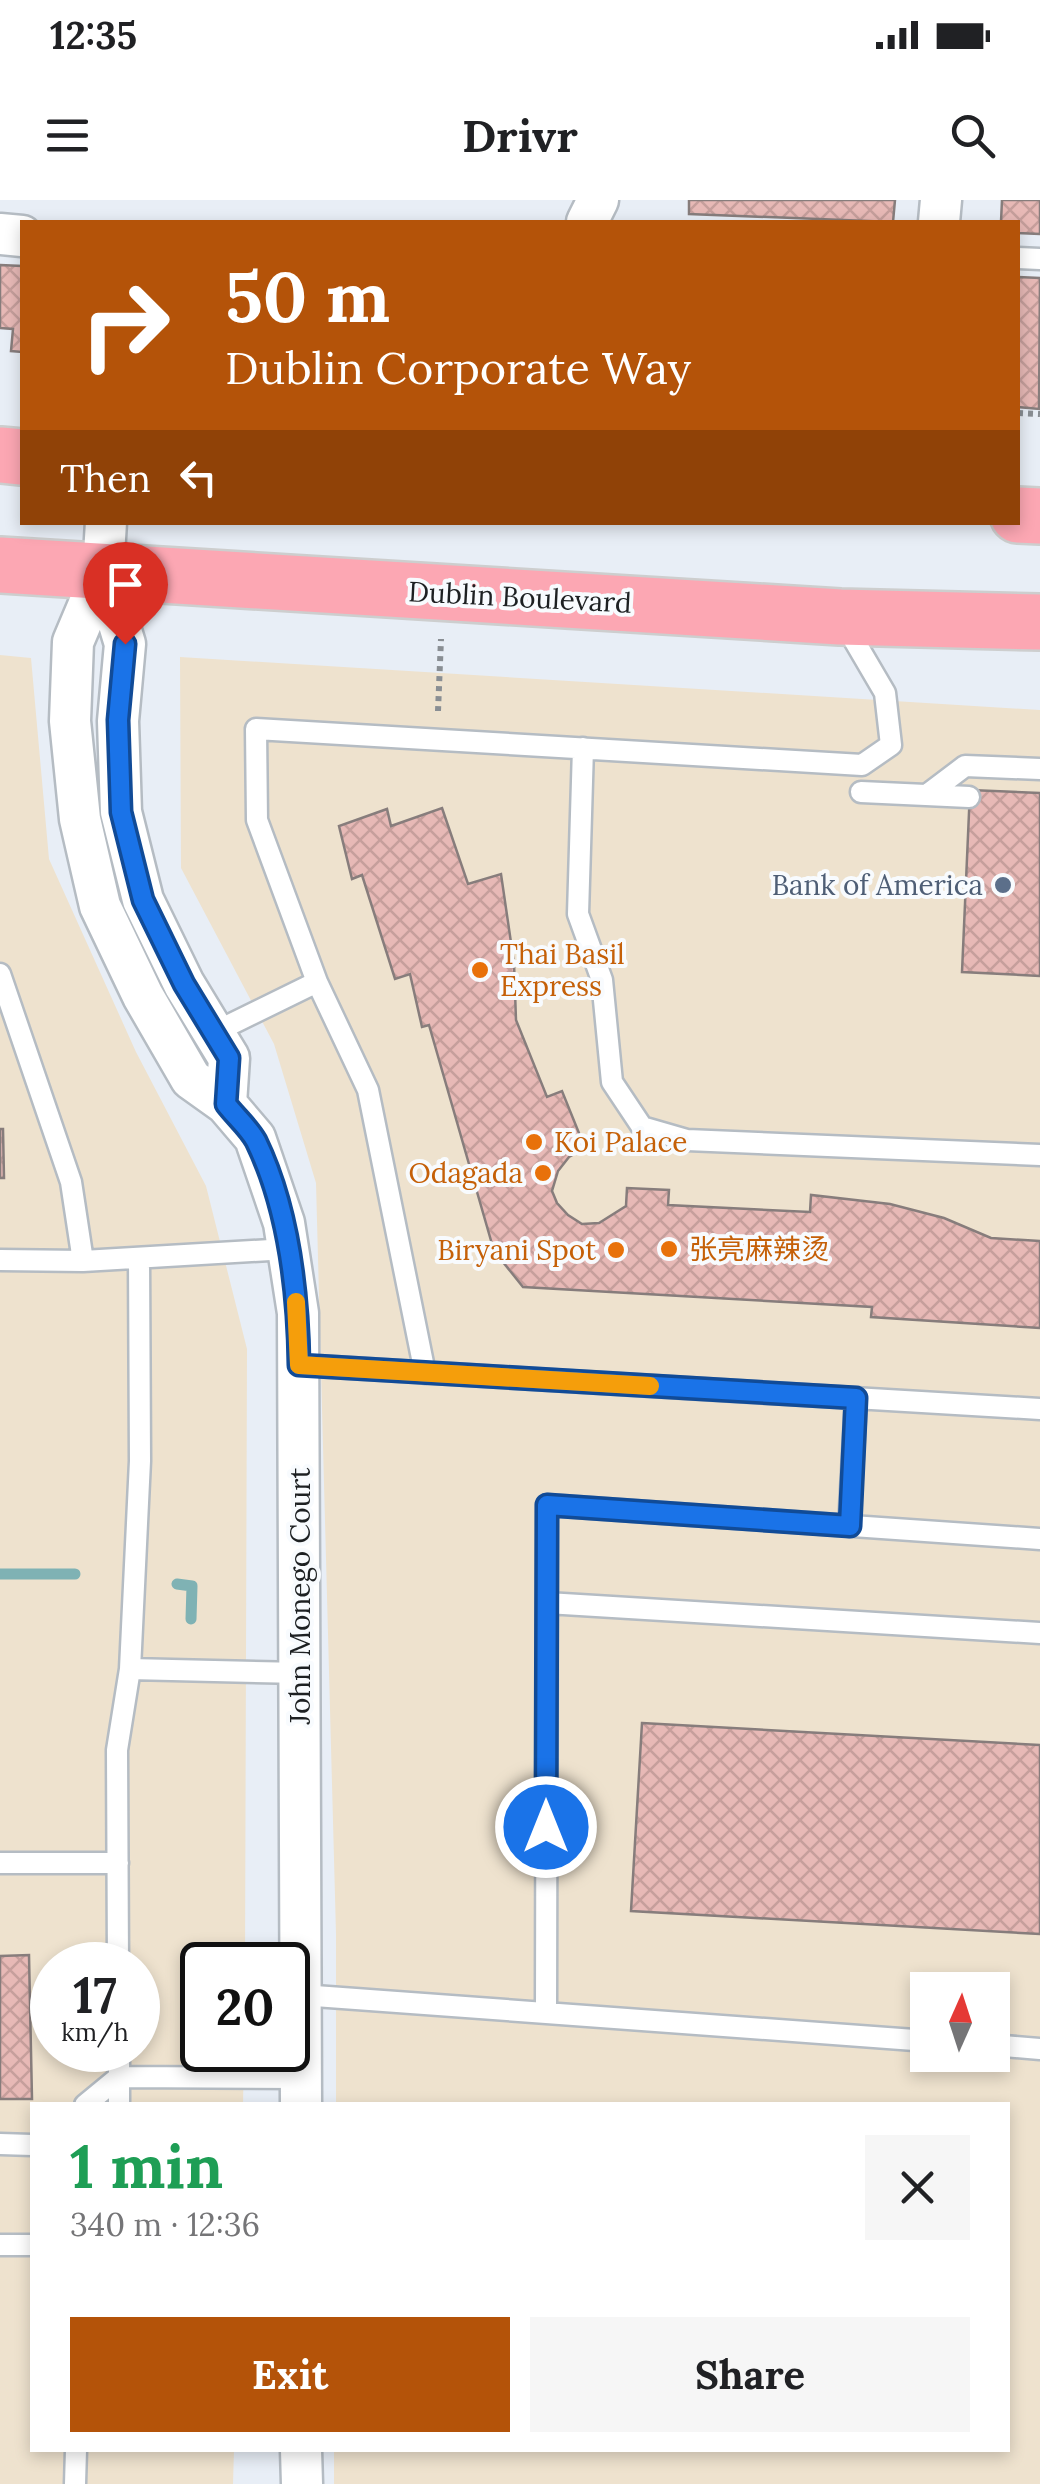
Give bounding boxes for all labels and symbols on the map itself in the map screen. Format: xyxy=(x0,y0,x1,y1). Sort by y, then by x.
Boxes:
pin xyxy=(83,542,168,645)
street label: Dublin Boulevard xyxy=(407,573,633,621)
place label: Bank of America xyxy=(772,867,983,903)
marker: Bank of America xyxy=(992,874,1014,896)
place label: Thai Basil Express xyxy=(500,936,625,1004)
marker: Thai Basil Express xyxy=(469,959,491,981)
place label: Koi Palace xyxy=(554,1124,688,1160)
marker: Koi Palace xyxy=(523,1131,545,1153)
place label: Odagada xyxy=(409,1155,523,1191)
marker: Odagada xyxy=(532,1162,554,1184)
place label: 张亮麻辣烫 xyxy=(689,1231,829,1267)
place label: Biryani Spot xyxy=(437,1232,596,1268)
marker: 张亮麻辣烫 xyxy=(658,1238,680,1260)
marker: Biryani Spot xyxy=(605,1239,627,1261)
street label: John Monego Court xyxy=(282,1467,318,1725)
position arrow xyxy=(494,1775,598,1879)
speed limit sign: 20 xyxy=(180,1942,310,2072)
north arrow xyxy=(910,1972,1010,2072)

